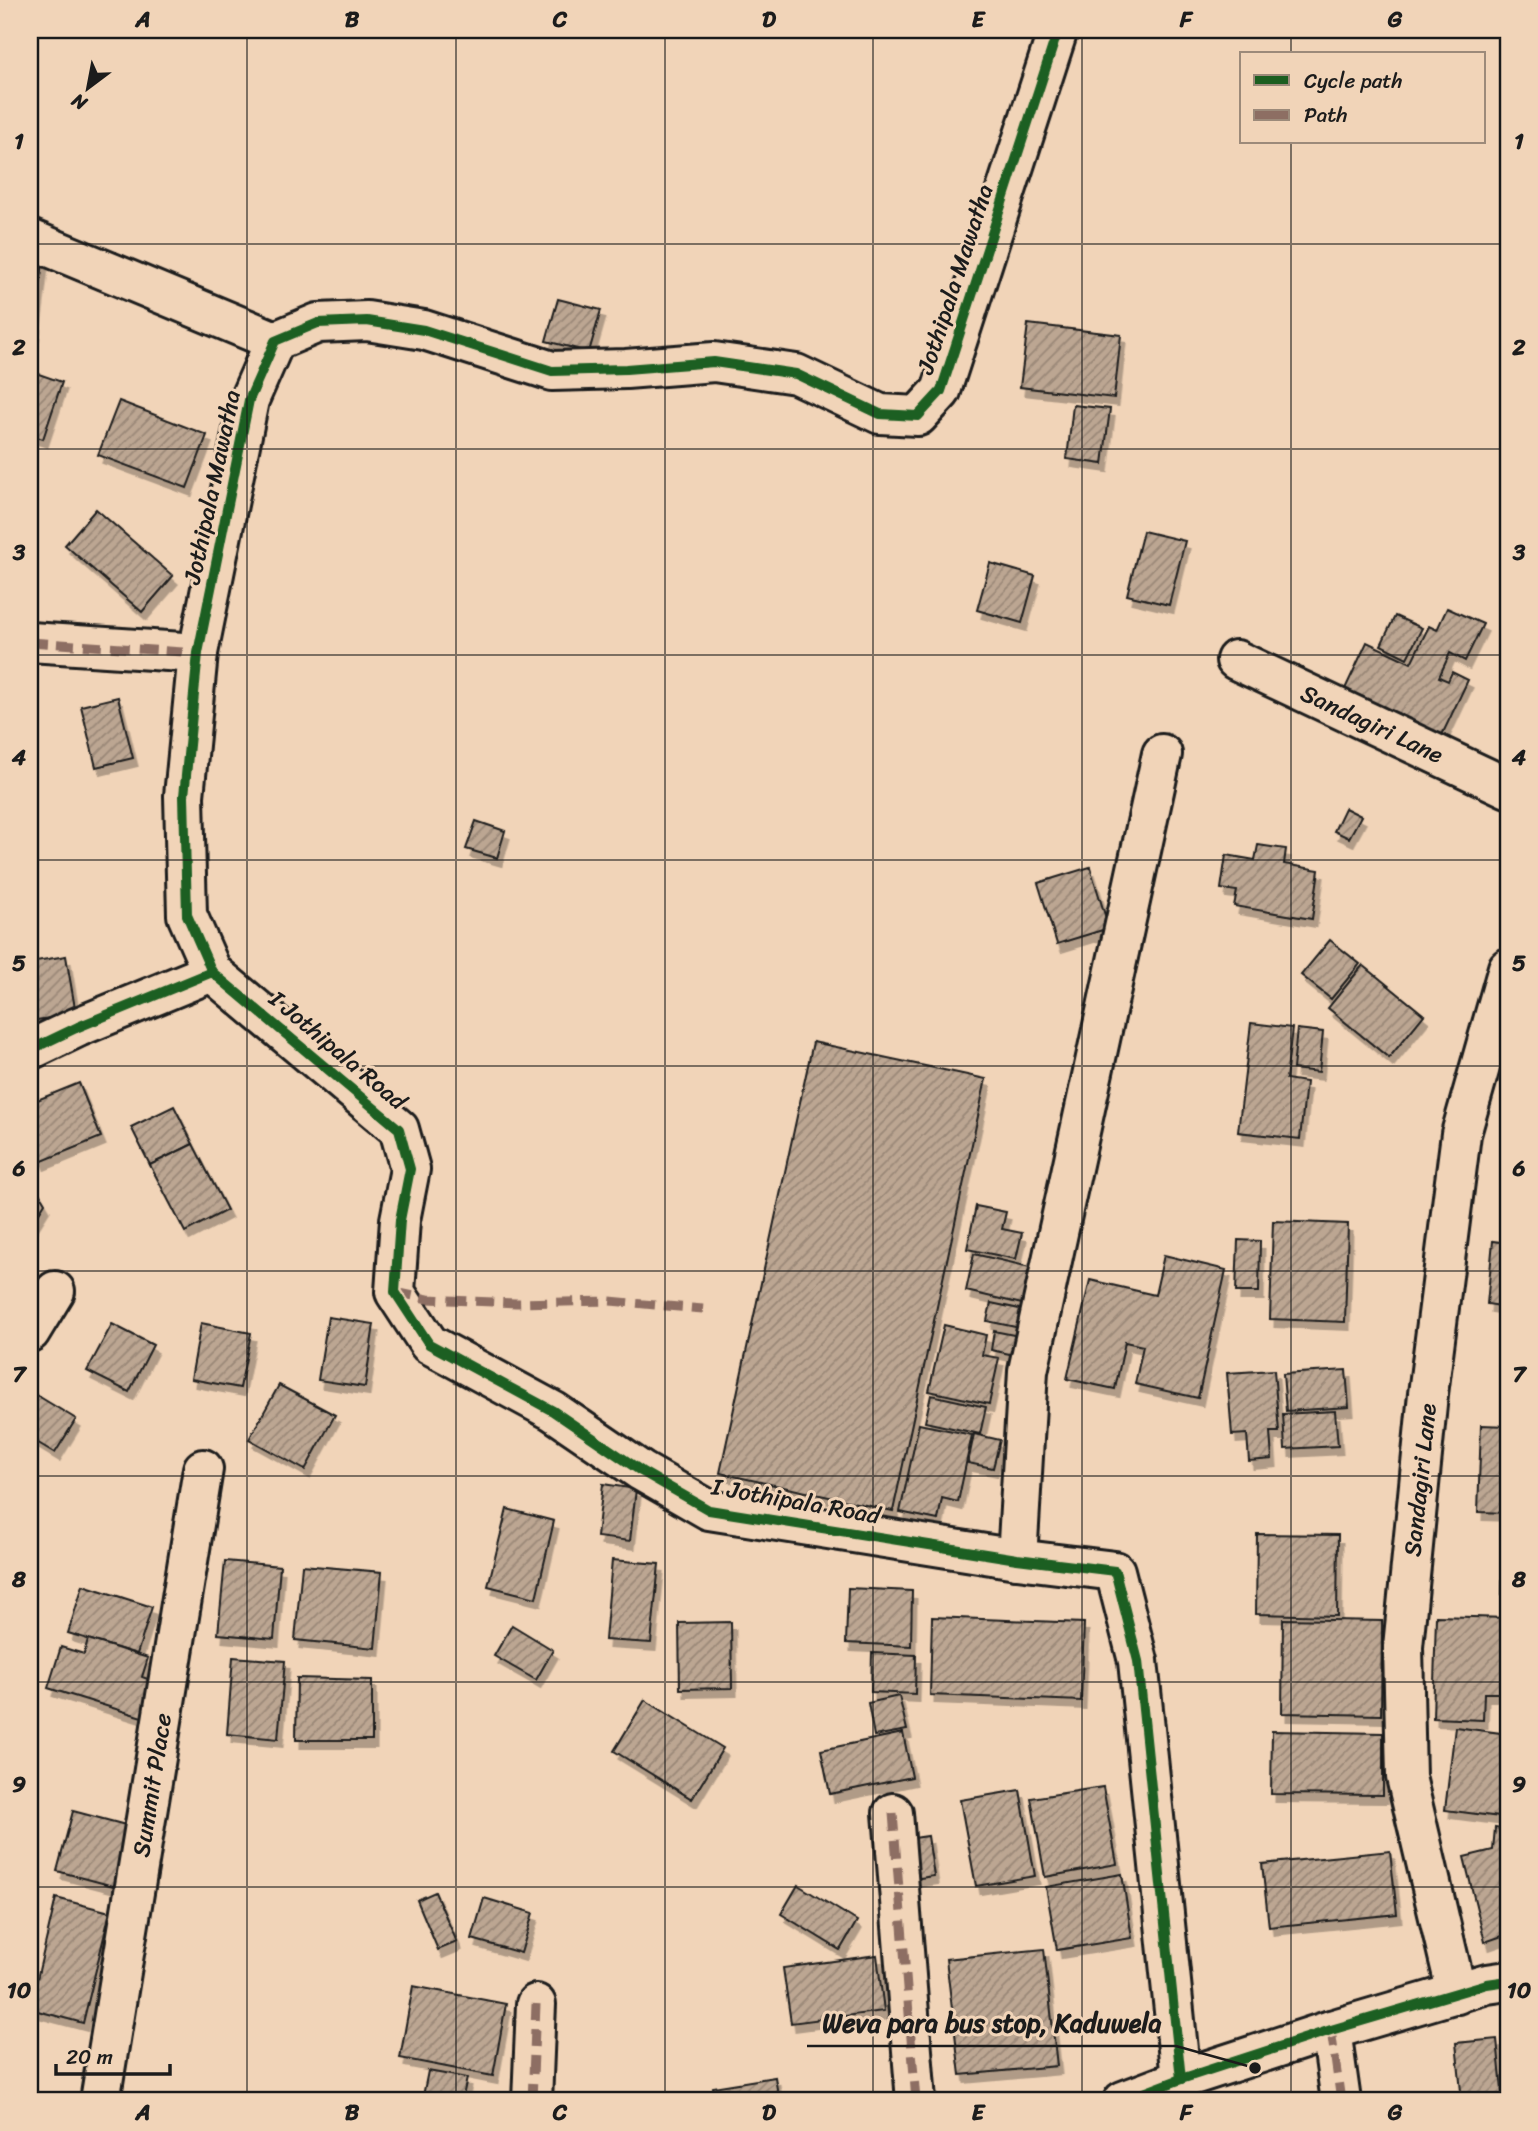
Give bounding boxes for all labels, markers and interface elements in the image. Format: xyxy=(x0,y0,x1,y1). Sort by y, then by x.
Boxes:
text: A xyxy=(134,0,151,40)
text: B xyxy=(345,0,360,40)
text: C xyxy=(552,0,568,40)
text: D xyxy=(762,0,777,40)
text: E xyxy=(972,0,987,40)
text: F xyxy=(1179,0,1194,40)
text: G xyxy=(1387,0,1403,40)
north arrow xyxy=(52,52,122,122)
legend xyxy=(1240,52,1486,144)
text: Cycle path xyxy=(1304,62,1403,100)
text: N xyxy=(64,84,94,120)
text: Path xyxy=(1304,96,1347,134)
text: 1 xyxy=(14,121,24,162)
text: 1 xyxy=(1514,121,1524,162)
street label: Jothipala Mawatha xyxy=(904,179,1005,380)
text: 2 xyxy=(11,327,26,368)
text: 2 xyxy=(1511,327,1526,368)
street label: Jothipala Mawatha xyxy=(171,386,253,589)
text: 3 xyxy=(12,532,26,573)
text: 3 xyxy=(1512,532,1526,573)
street label: Sandagiri Lane xyxy=(1293,672,1451,776)
text: 4 xyxy=(11,737,27,778)
text: 4 xyxy=(1511,737,1527,778)
text: 5 xyxy=(12,943,26,984)
text: 5 xyxy=(1512,943,1526,984)
street label: I Jothipala Road xyxy=(259,979,418,1122)
text: 6 xyxy=(11,1148,26,1189)
text: 6 xyxy=(1511,1148,1526,1189)
text: 7 xyxy=(12,1354,27,1395)
text: 7 xyxy=(1512,1354,1527,1395)
street label: Sandagiri Lane xyxy=(1391,1401,1449,1559)
street label: I Jothipala Road xyxy=(708,1465,885,1537)
text: 8 xyxy=(11,1559,26,1600)
text: 8 xyxy=(1511,1559,1526,1600)
street label: Summit Place xyxy=(120,1710,184,1860)
text: 9 xyxy=(12,1764,26,1805)
text: 9 xyxy=(1512,1764,1526,1805)
text: 10 xyxy=(7,1970,32,2011)
text: 10 xyxy=(1507,1970,1532,2011)
callout: Weva para bus stop, Kaduwela xyxy=(807,1999,1176,2046)
text: Weva para bus stop, Kaduwela xyxy=(822,2000,1162,2046)
scale bar xyxy=(56,2033,170,2077)
text: 20 m xyxy=(66,2038,113,2076)
text: A xyxy=(134,2092,151,2131)
text: B xyxy=(345,2092,360,2131)
text: C xyxy=(552,2092,568,2131)
text: D xyxy=(762,2092,777,2131)
text: E xyxy=(972,2092,987,2131)
text: F xyxy=(1179,2092,1194,2131)
text: G xyxy=(1387,2092,1403,2131)

